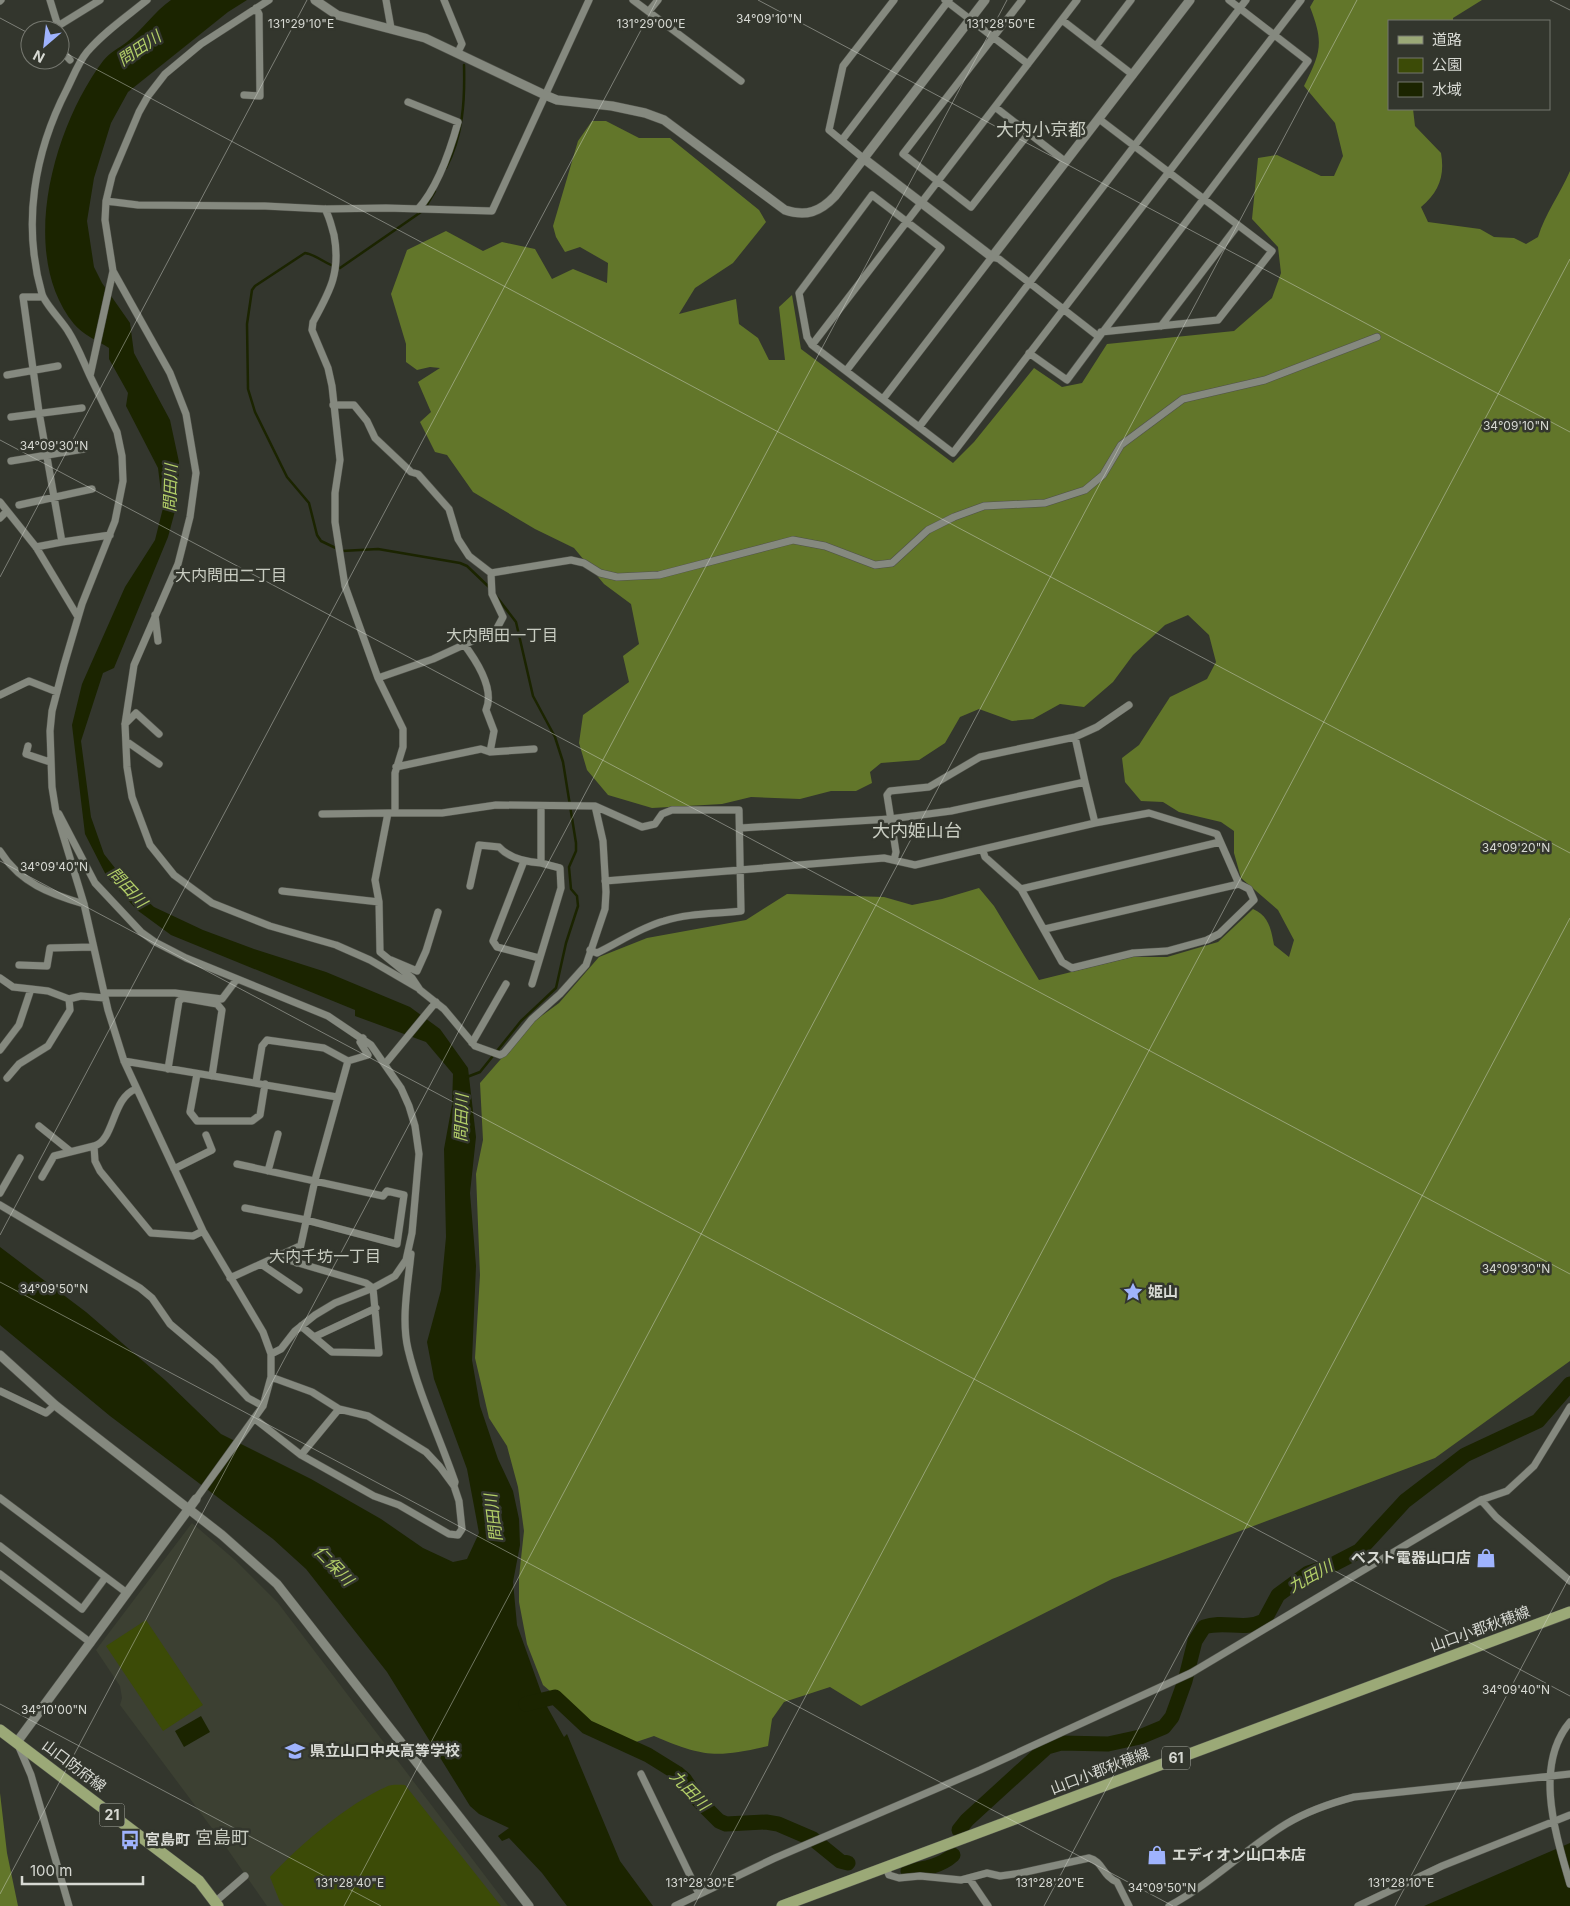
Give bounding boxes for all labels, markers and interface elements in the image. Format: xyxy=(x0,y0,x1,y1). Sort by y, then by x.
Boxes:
text: 34°09'10"N xyxy=(736,11,802,26)
text: 131°29'10"E xyxy=(268,16,334,31)
text: 131°29'00"E xyxy=(617,16,685,31)
text: 131°28'50"E xyxy=(967,16,1035,31)
north arrow xyxy=(20,20,70,70)
legend xyxy=(1388,20,1550,110)
water label: 問田川 xyxy=(114,25,166,70)
text: 道路 xyxy=(1432,30,1462,49)
text: N xyxy=(30,47,47,67)
text: 公園 xyxy=(1432,55,1462,74)
text: 水域 xyxy=(1432,80,1462,99)
district label: 大内小京都 xyxy=(996,119,1086,140)
text: 34°09'10"N xyxy=(1483,418,1549,433)
text: 34°09'30"N xyxy=(20,438,88,453)
water label: 問田川 xyxy=(159,462,181,512)
district label: 大内問田二丁目 xyxy=(175,565,287,585)
district label: 大内問田一丁目 xyxy=(446,625,558,645)
district label: 大内姫山台 xyxy=(872,820,962,841)
text: 34°09'20"N xyxy=(1482,840,1550,855)
text: 34°09'40"N xyxy=(20,859,88,874)
water label: 問田川 xyxy=(104,863,153,913)
water label: 問田川 xyxy=(450,1092,472,1142)
district label: 大内千坊一丁目 xyxy=(269,1246,381,1266)
text: 34°09'30"N xyxy=(1482,1261,1550,1276)
text: 34°09'50"N xyxy=(20,1281,88,1296)
place icon: 姫山 xyxy=(1122,1281,1144,1303)
place label: 姫山 xyxy=(1148,1282,1178,1301)
water label: 問田川 xyxy=(480,1491,506,1543)
water label: 仁保川 xyxy=(310,1541,359,1591)
shop icon: ベスト電器山口店 xyxy=(1475,1547,1497,1569)
place label: ベスト電器山口店 xyxy=(1351,1548,1471,1567)
water label: 九田川 xyxy=(1284,1555,1338,1596)
street label: 山口小郡秋穂線 xyxy=(1427,1602,1532,1655)
text: 34°09'40"N xyxy=(1482,1682,1550,1697)
text: 34°10'00"N xyxy=(21,1702,87,1717)
street label: 山口防府線 xyxy=(39,1735,110,1796)
school or university icon: 県立山口中央高等学校 xyxy=(284,1740,306,1762)
place label: 県立山口中央高等学校 xyxy=(310,1741,460,1760)
street label: 山口小郡秋穂線 xyxy=(1047,1743,1152,1798)
road number: 61 xyxy=(1162,1746,1190,1770)
water label: 九田川 xyxy=(666,1766,715,1816)
road number: 21 xyxy=(100,1804,124,1826)
district label: 宮島町 xyxy=(195,1827,249,1848)
bus stop icon: 宮島町 xyxy=(119,1829,141,1851)
place label: 宮島町 xyxy=(145,1830,190,1849)
shop icon: エディオン山口本店 xyxy=(1146,1844,1168,1866)
place label: エディオン山口本店 xyxy=(1172,1845,1306,1864)
scale bar xyxy=(22,1854,144,1886)
text: 100 m xyxy=(30,1861,72,1880)
text: 131°28'40"E xyxy=(316,1875,384,1890)
text: 131°28'30"E xyxy=(666,1875,734,1890)
text: 131°28'20"E xyxy=(1016,1875,1084,1890)
text: 131°28'10"E xyxy=(1368,1875,1434,1890)
text: 34°09'50"N xyxy=(1128,1880,1196,1895)

